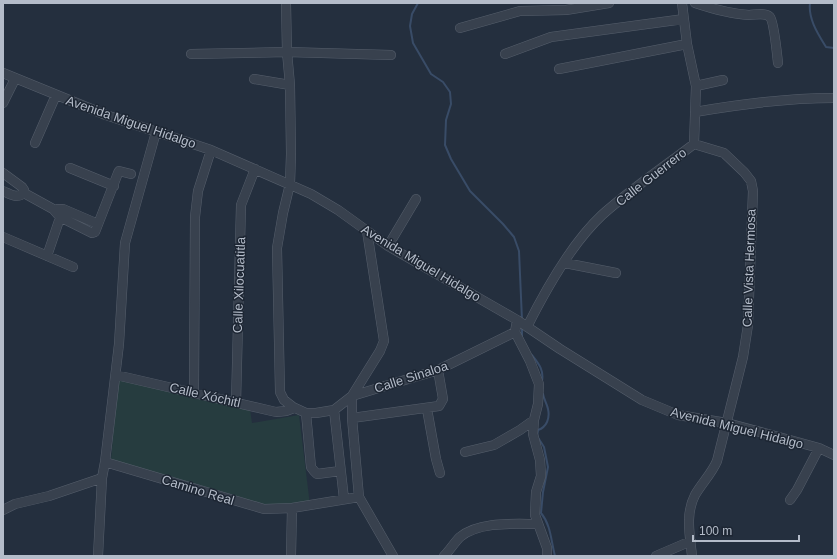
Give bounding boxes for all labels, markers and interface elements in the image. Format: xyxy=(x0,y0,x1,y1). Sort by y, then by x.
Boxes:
street label: Avenida Miguel Hidalgo xyxy=(64,93,198,151)
street label: Calle Guerrero xyxy=(613,145,689,209)
street label: Calle Vista Hermosa xyxy=(739,208,759,327)
street label: Avenida Miguel Hidalgo xyxy=(359,221,483,305)
street label: Calle Xilocuatitla xyxy=(230,236,248,333)
street label: Calle Sinaloa xyxy=(372,358,450,396)
street label: Calle Xóchitl xyxy=(168,380,242,410)
street label: Avenida Miguel Hidalgo xyxy=(669,404,805,452)
street label: Camino Real xyxy=(160,472,236,508)
scale bar xyxy=(693,517,799,543)
text: 100 m xyxy=(699,524,732,538)

